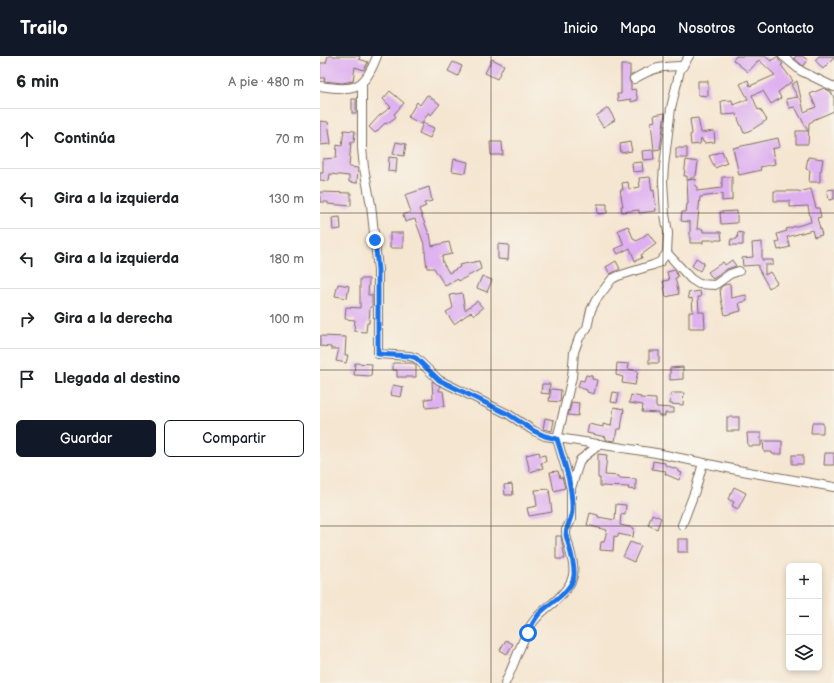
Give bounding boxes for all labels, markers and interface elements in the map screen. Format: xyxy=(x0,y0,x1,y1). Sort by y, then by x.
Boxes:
text: Trailo xyxy=(20,17,68,40)
text: Inicio xyxy=(564,20,598,37)
text: Mapa xyxy=(620,20,656,37)
text: Nosotros xyxy=(678,20,735,37)
text: Contacto xyxy=(757,20,814,37)
text: 6 min xyxy=(16,72,59,92)
text: A pie · 480 m xyxy=(228,74,304,90)
icon: ahead xyxy=(16,128,38,150)
text: Continúa xyxy=(54,129,115,148)
text: 70 m xyxy=(276,131,304,147)
icon: left xyxy=(16,188,38,210)
text: Gira a la izquierda xyxy=(54,189,179,208)
text: 130 m xyxy=(269,191,304,207)
route end xyxy=(366,231,384,249)
icon: left xyxy=(16,248,38,270)
text: Gira a la izquierda xyxy=(54,249,179,268)
text: 180 m xyxy=(269,251,304,267)
icon: right xyxy=(16,308,38,330)
text: Gira a la derecha xyxy=(54,309,173,328)
text: 100 m xyxy=(269,311,304,327)
icon: arrive xyxy=(16,368,38,390)
text: Llegada al destino xyxy=(54,369,180,388)
button: Guardar xyxy=(16,420,156,457)
button: Compartir xyxy=(164,420,304,457)
map controls xyxy=(786,563,822,671)
button: + xyxy=(786,563,822,599)
button: − xyxy=(786,599,822,635)
route start xyxy=(519,624,537,642)
button: layers xyxy=(786,635,822,671)

